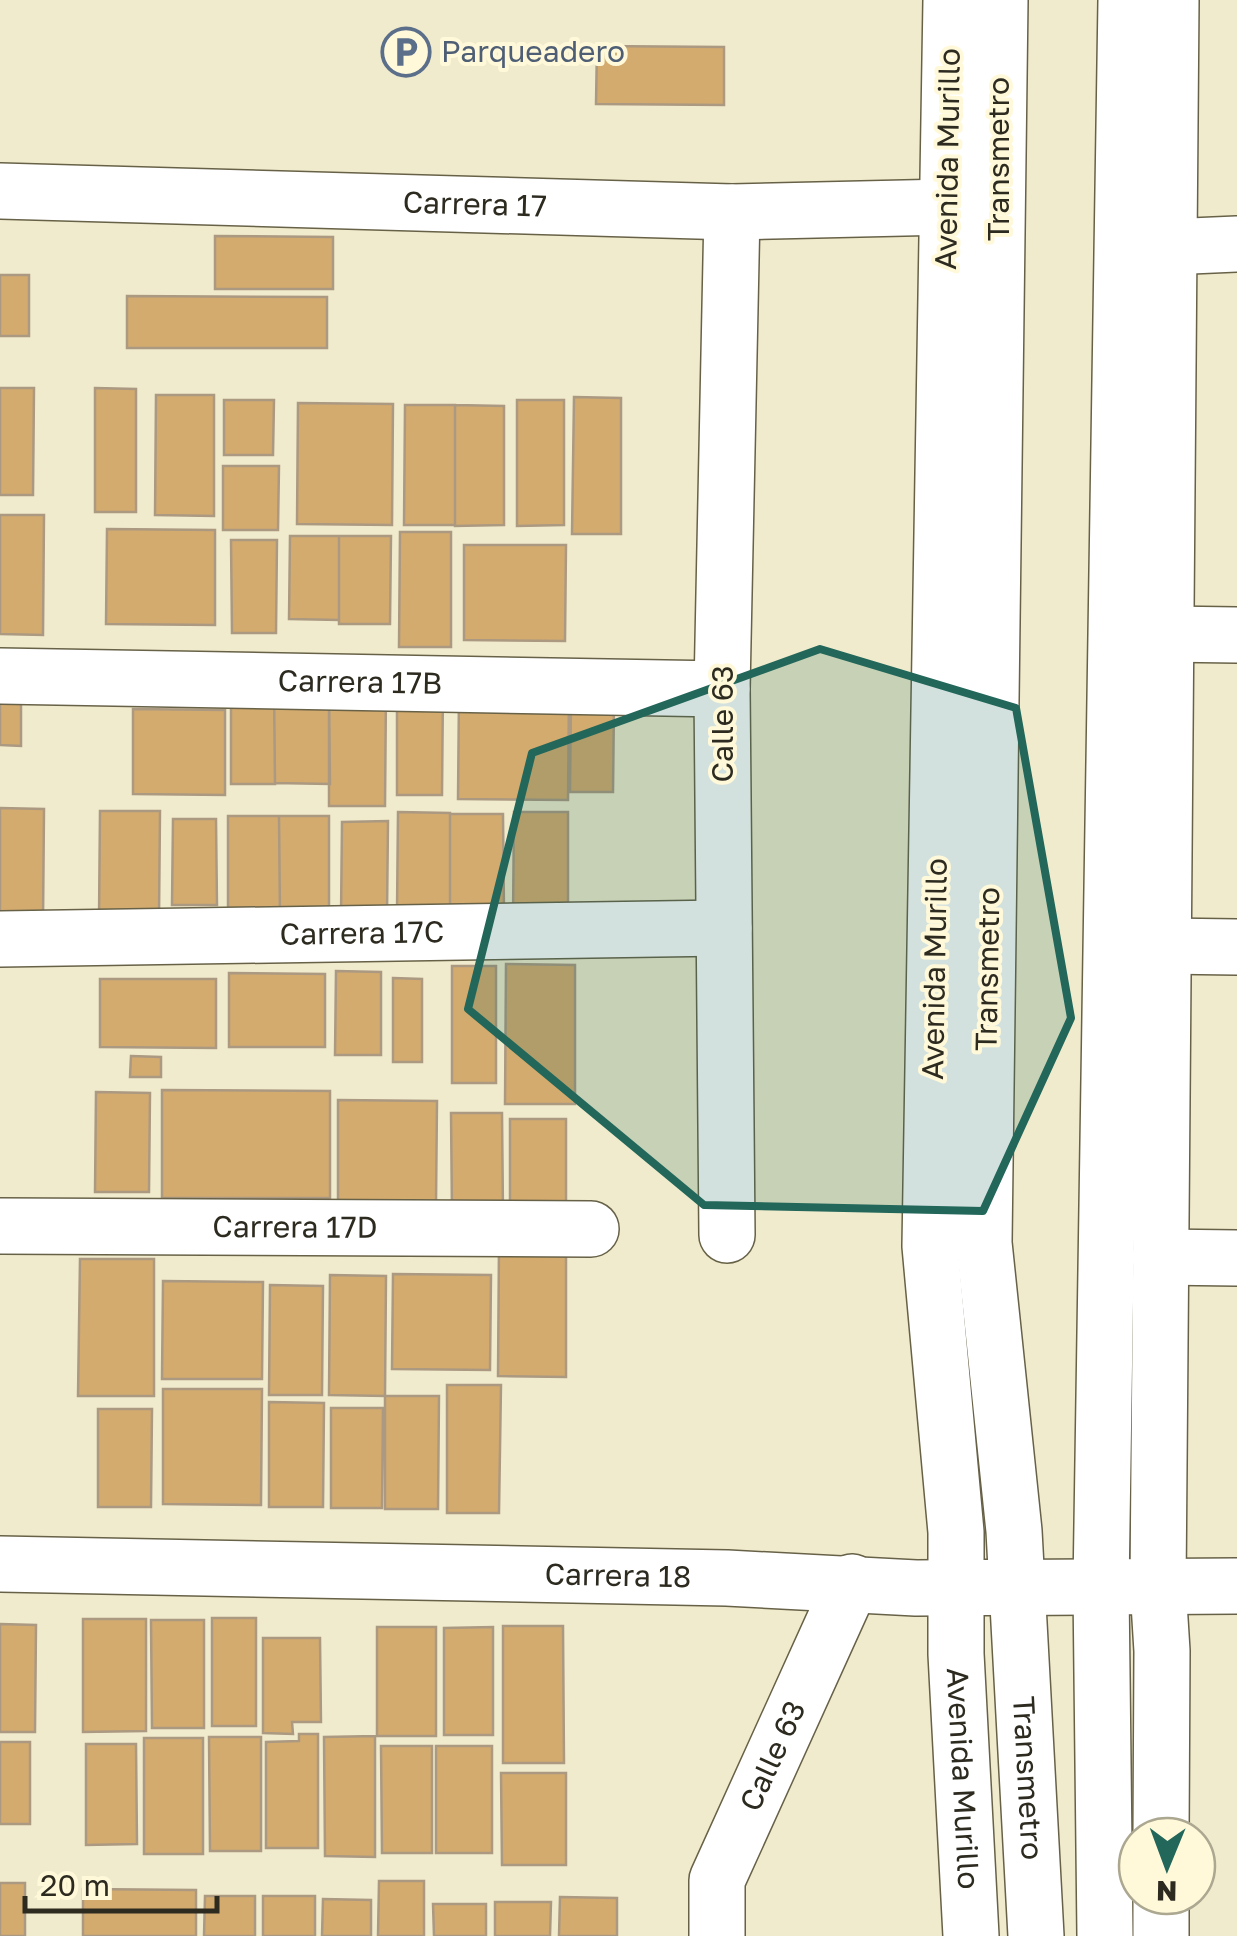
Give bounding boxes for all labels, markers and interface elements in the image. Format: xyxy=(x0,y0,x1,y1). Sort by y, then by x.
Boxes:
parking icon: Parqueadero xyxy=(380,26,432,78)
place label: Parqueadero xyxy=(441,33,625,69)
street label: Avenida Murillo xyxy=(927,48,967,270)
street label: Transmetro xyxy=(980,77,1016,241)
street label: Carrera 17 xyxy=(402,184,547,224)
street label: Carrera 17B xyxy=(277,662,442,701)
street label: Calle 63 xyxy=(704,666,740,782)
street label: Avenida Murillo xyxy=(914,858,954,1080)
street label: Transmetro xyxy=(968,887,1006,1051)
street label: Carrera 17C xyxy=(279,913,445,952)
street label: Carrera 17D xyxy=(212,1208,378,1245)
street label: Carrera 18 xyxy=(544,1555,692,1594)
street label: Avenida Murillo xyxy=(940,1667,987,1890)
street label: Calle 63 xyxy=(732,1695,813,1816)
street label: Transmetro xyxy=(1006,1695,1051,1861)
north arrow xyxy=(1117,1816,1217,1916)
scale bar xyxy=(25,1851,218,1913)
text: 20 m xyxy=(40,1867,110,1903)
text: N xyxy=(1156,1875,1177,1908)

